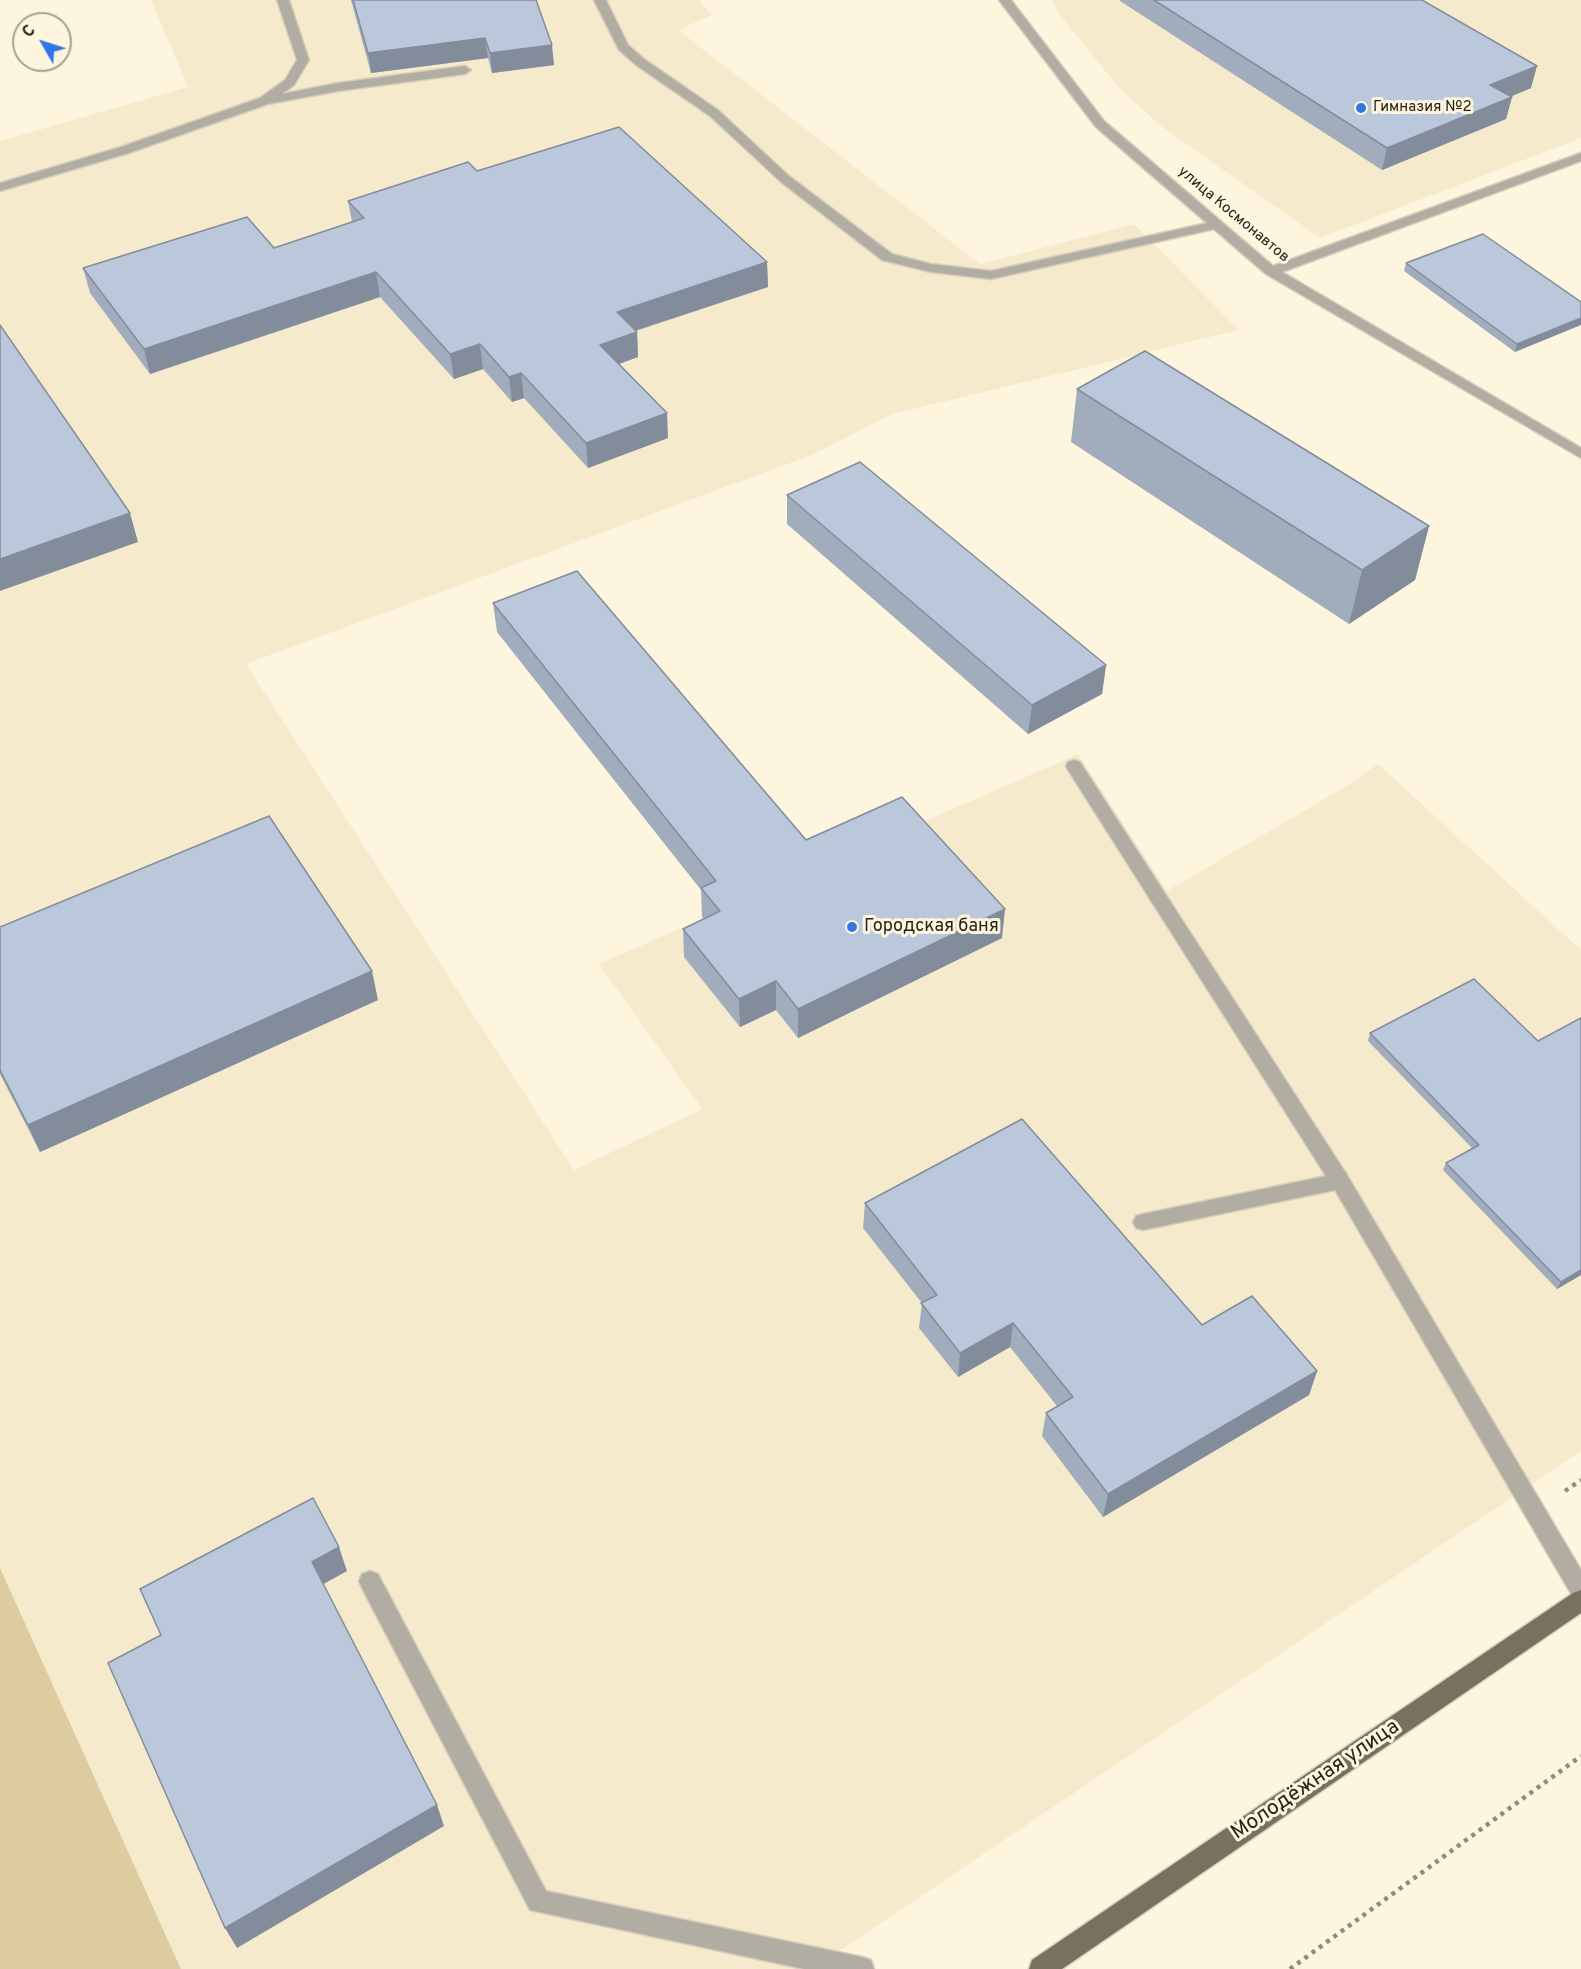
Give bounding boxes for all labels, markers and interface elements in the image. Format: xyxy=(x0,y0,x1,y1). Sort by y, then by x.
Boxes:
north arrow xyxy=(12,12,72,72)
text: С xyxy=(19,22,41,42)
place label: Гимназия №2 xyxy=(1373,99,1472,117)
marker: Гимназия №2 xyxy=(1354,101,1368,115)
street label: улица Космонавтов xyxy=(1174,163,1292,267)
place label: Городская баня xyxy=(864,916,999,938)
marker: Городская баня xyxy=(845,920,859,934)
street label: Молодёжная улица xyxy=(1227,1715,1405,1847)

